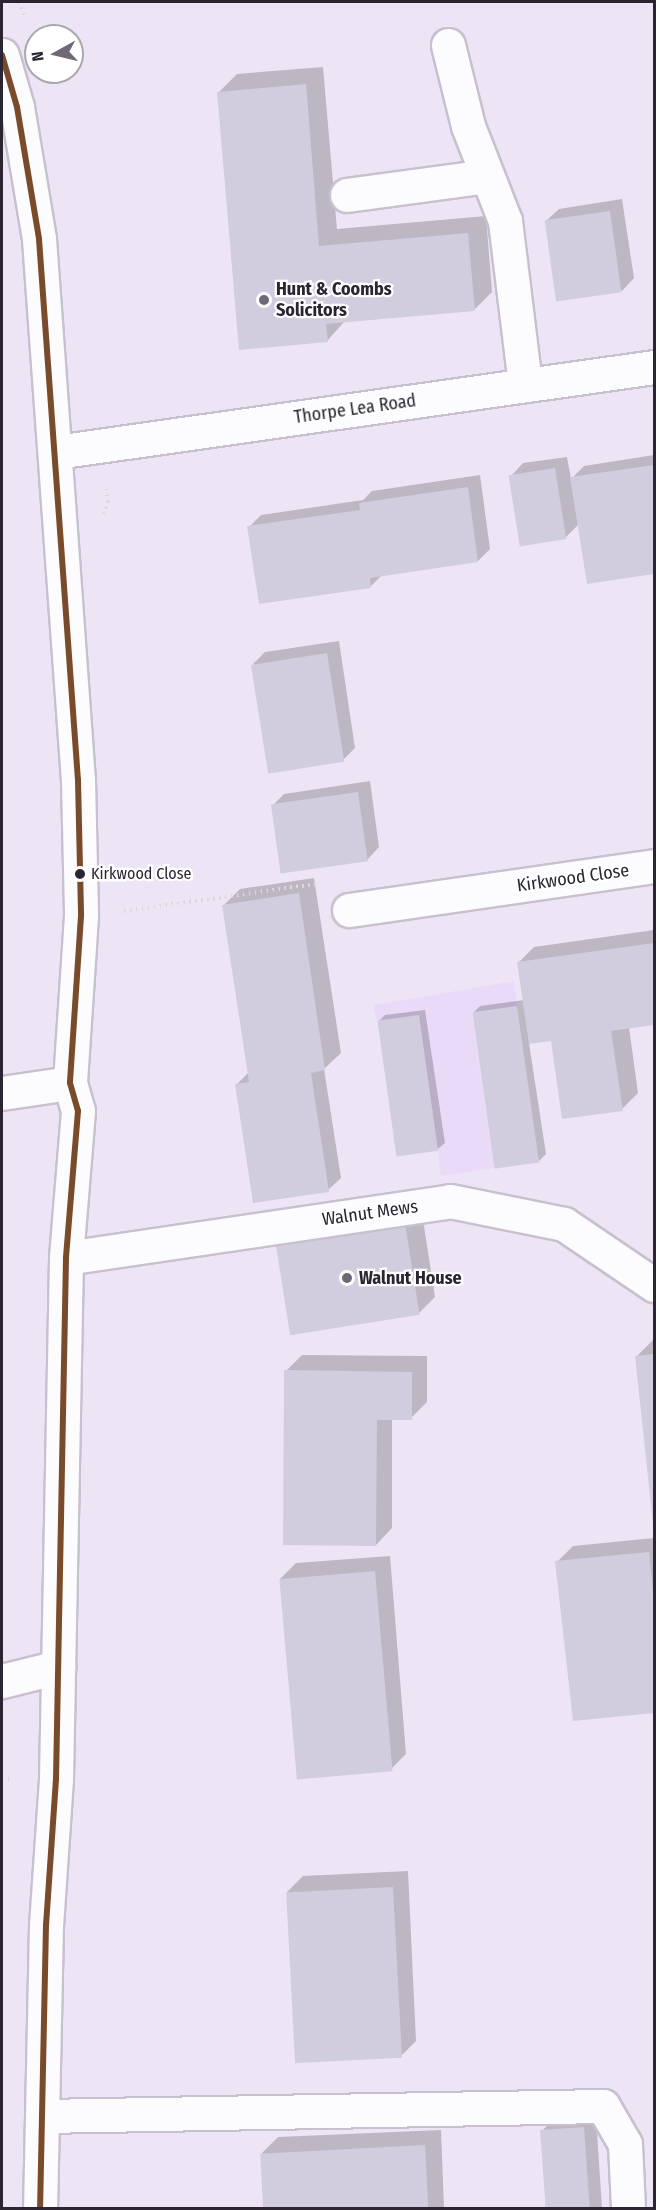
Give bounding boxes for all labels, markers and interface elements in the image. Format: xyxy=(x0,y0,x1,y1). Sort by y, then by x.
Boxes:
north arrow xyxy=(24,24,84,84)
text: N xyxy=(28,50,48,62)
place label: Hunt & Coombs Solicitors xyxy=(276,279,392,322)
marker: Hunt & Coombs Solicitors xyxy=(257,293,271,307)
street label: Thorpe Lea Road xyxy=(293,390,417,428)
street label: Kirkwood Close xyxy=(516,859,630,897)
place label: Kirkwood Close xyxy=(91,864,191,884)
marker: Kirkwood Close xyxy=(74,868,86,880)
street label: Walnut Mews xyxy=(321,1196,419,1230)
place label: Walnut House xyxy=(359,1267,462,1289)
marker: Walnut House xyxy=(340,1271,354,1285)

